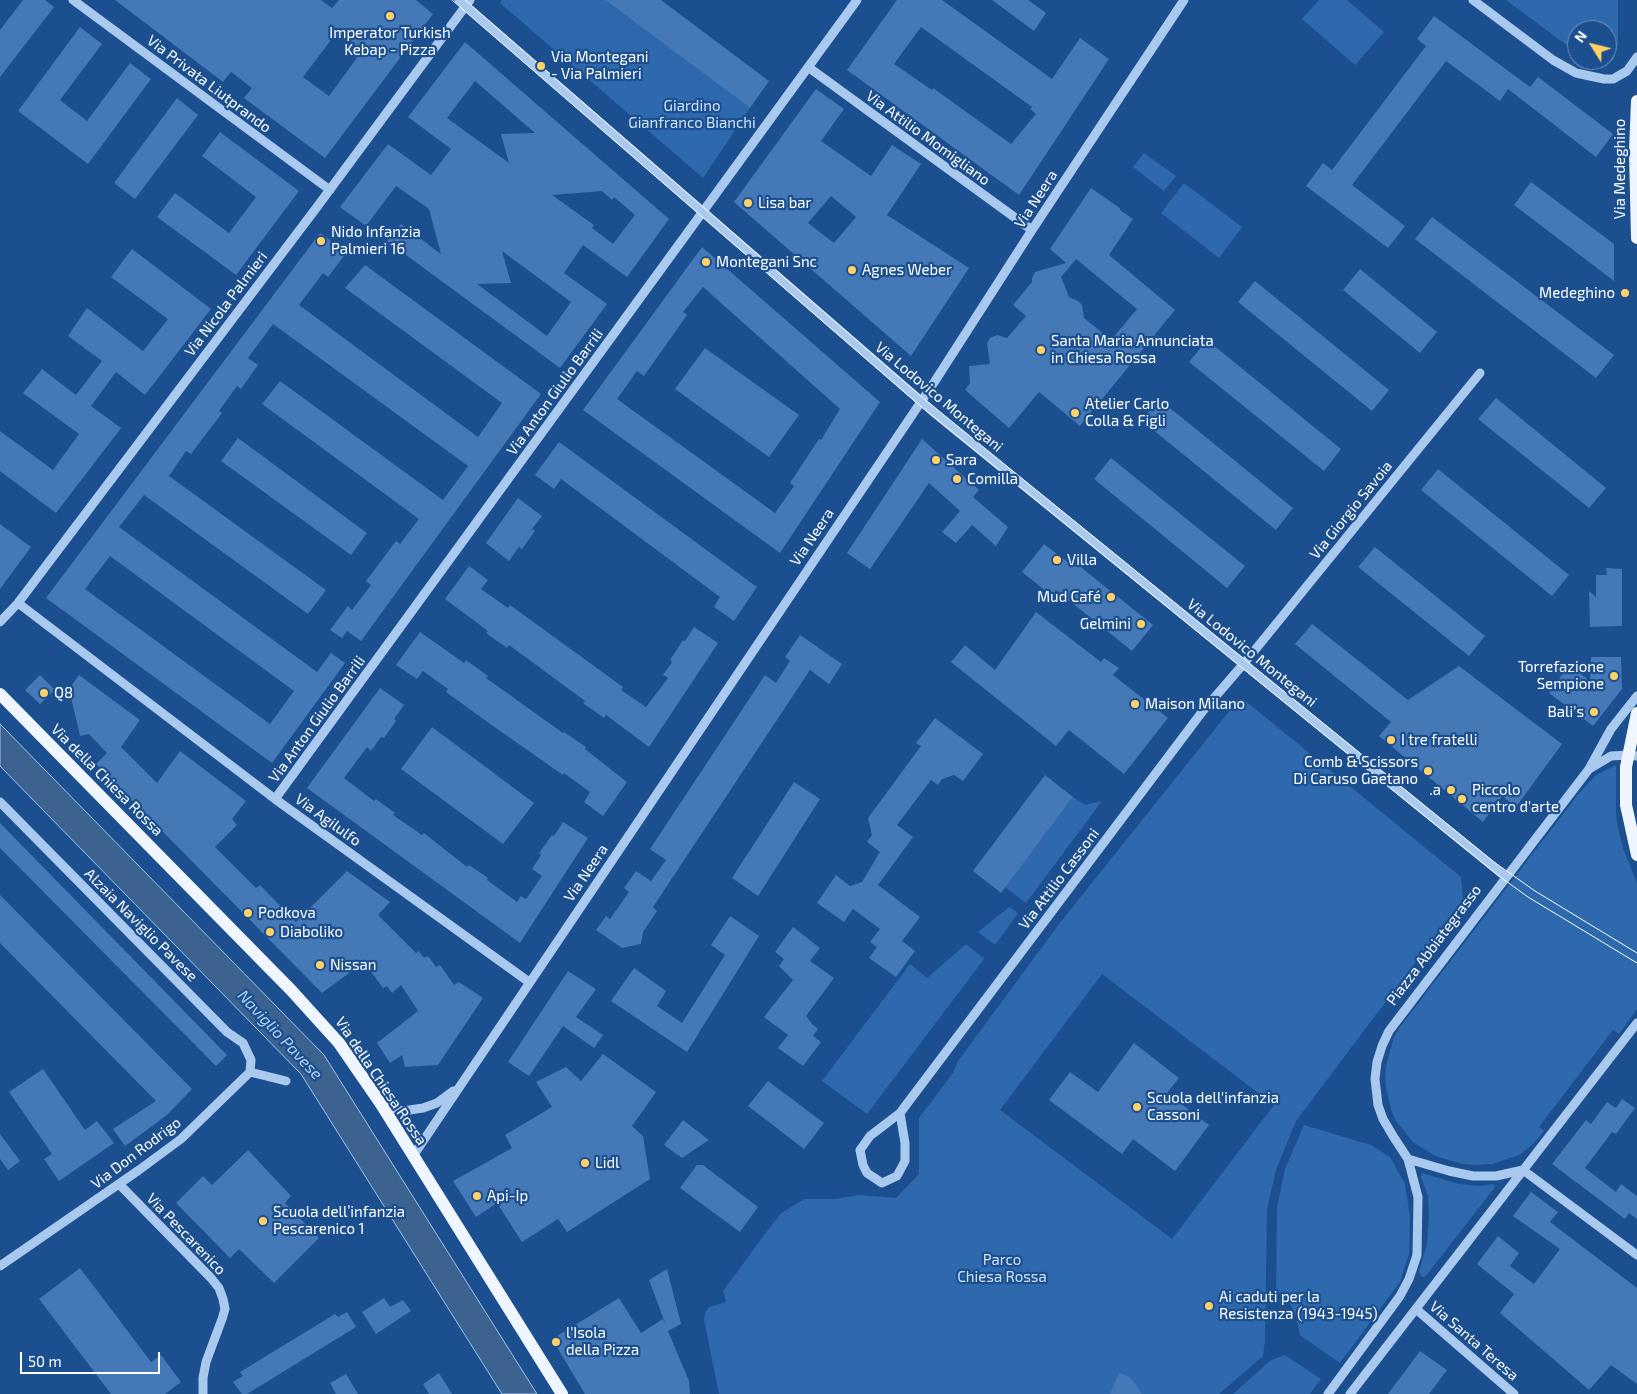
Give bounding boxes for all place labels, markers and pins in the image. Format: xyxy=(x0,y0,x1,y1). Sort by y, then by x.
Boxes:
marker: Imperator Turkish Kebap - Pizza xyxy=(384,10,396,22)
place label: Imperator Turkish Kebap - Pizza xyxy=(329,24,451,59)
place label: Via Montegani - Via Palmieri xyxy=(551,48,649,83)
marker: Via Montegani - Via Palmieri xyxy=(535,60,547,72)
place label: Lisa bar xyxy=(758,194,811,212)
marker: Lisa bar xyxy=(742,197,754,209)
place label: Nido Infanzia Palmieri 16 xyxy=(331,223,421,258)
marker: Nido Infanzia Palmieri 16 xyxy=(315,235,327,247)
place label: Montegani Snc xyxy=(716,253,817,271)
marker: Montegani Snc xyxy=(700,256,712,268)
place label: Agnes Weber xyxy=(862,261,952,279)
marker: Agnes Weber xyxy=(846,264,858,276)
place label: Medeghino xyxy=(1539,284,1615,302)
marker: Medeghino xyxy=(1619,287,1631,299)
place label: Santa Maria Annunciata in Chiesa Rossa xyxy=(1051,332,1214,367)
marker: Santa Maria Annunciata in Chiesa Rossa xyxy=(1035,344,1047,356)
place label: Atelier Carlo Colla & Figli xyxy=(1085,395,1169,430)
marker: Atelier Carlo Colla & Figli xyxy=(1069,407,1081,419)
place label: Sara xyxy=(946,451,977,469)
marker: Sara xyxy=(930,454,942,466)
place label: Comilla xyxy=(967,470,1018,488)
marker: Comilla xyxy=(951,473,963,485)
place label: Villa xyxy=(1067,551,1097,569)
marker: Villa xyxy=(1051,554,1063,566)
place label: Mud Café xyxy=(1037,588,1101,606)
marker: Mud Café xyxy=(1105,591,1117,603)
place label: Gelmini xyxy=(1080,615,1131,633)
marker: Gelmini xyxy=(1135,618,1147,630)
place label: Torrefazione Sempione xyxy=(1518,658,1604,693)
marker: Torrefazione Sempione xyxy=(1608,670,1620,682)
place label: Q8 xyxy=(54,684,73,702)
marker: Q8 xyxy=(38,687,50,699)
place label: Maison Milano xyxy=(1145,695,1245,713)
marker: Maison Milano xyxy=(1129,698,1141,710)
place label: Bali's xyxy=(1548,703,1584,721)
marker: Bali's xyxy=(1588,706,1600,718)
place label: I tre fratelli xyxy=(1401,731,1478,749)
marker: I tre fratelli xyxy=(1385,734,1397,746)
place label: Comb & Scissors Di Caruso Gaetano xyxy=(1293,753,1418,788)
marker: Comb & Scissors Di Caruso Gaetano xyxy=(1422,765,1434,777)
place label: .a xyxy=(1429,781,1441,799)
place label: Piccolo centro d'arte xyxy=(1472,781,1559,816)
marker: .a xyxy=(1445,784,1457,796)
marker: Piccolo centro d'arte xyxy=(1456,793,1468,805)
place label: Podkova xyxy=(258,904,316,922)
marker: Podkova xyxy=(242,907,254,919)
place label: Diaboliko xyxy=(280,923,343,941)
marker: Diaboliko xyxy=(264,926,276,938)
place label: Nissan xyxy=(330,956,376,974)
marker: Nissan xyxy=(314,959,326,971)
place label: Scuola dell'infanzia Cassoni xyxy=(1147,1089,1279,1124)
marker: Scuola dell'infanzia Cassoni xyxy=(1131,1101,1143,1113)
place label: Lidl xyxy=(595,1154,619,1172)
marker: Lidl xyxy=(579,1157,591,1169)
place label: Api-Ip xyxy=(487,1187,528,1205)
marker: Api-Ip xyxy=(471,1190,483,1202)
place label: Scuola dell’infanzia Pescarenico 1 xyxy=(273,1203,405,1238)
marker: Scuola dell’infanzia Pescarenico 1 xyxy=(257,1215,269,1227)
place label: Ai caduti per la Resistenza (1943-1945) xyxy=(1219,1288,1378,1323)
marker: Ai caduti per la Resistenza (1943-1945) xyxy=(1203,1300,1215,1312)
place label: l'Isola della Pizza xyxy=(566,1324,639,1359)
marker: l'Isola della Pizza xyxy=(550,1336,562,1348)

